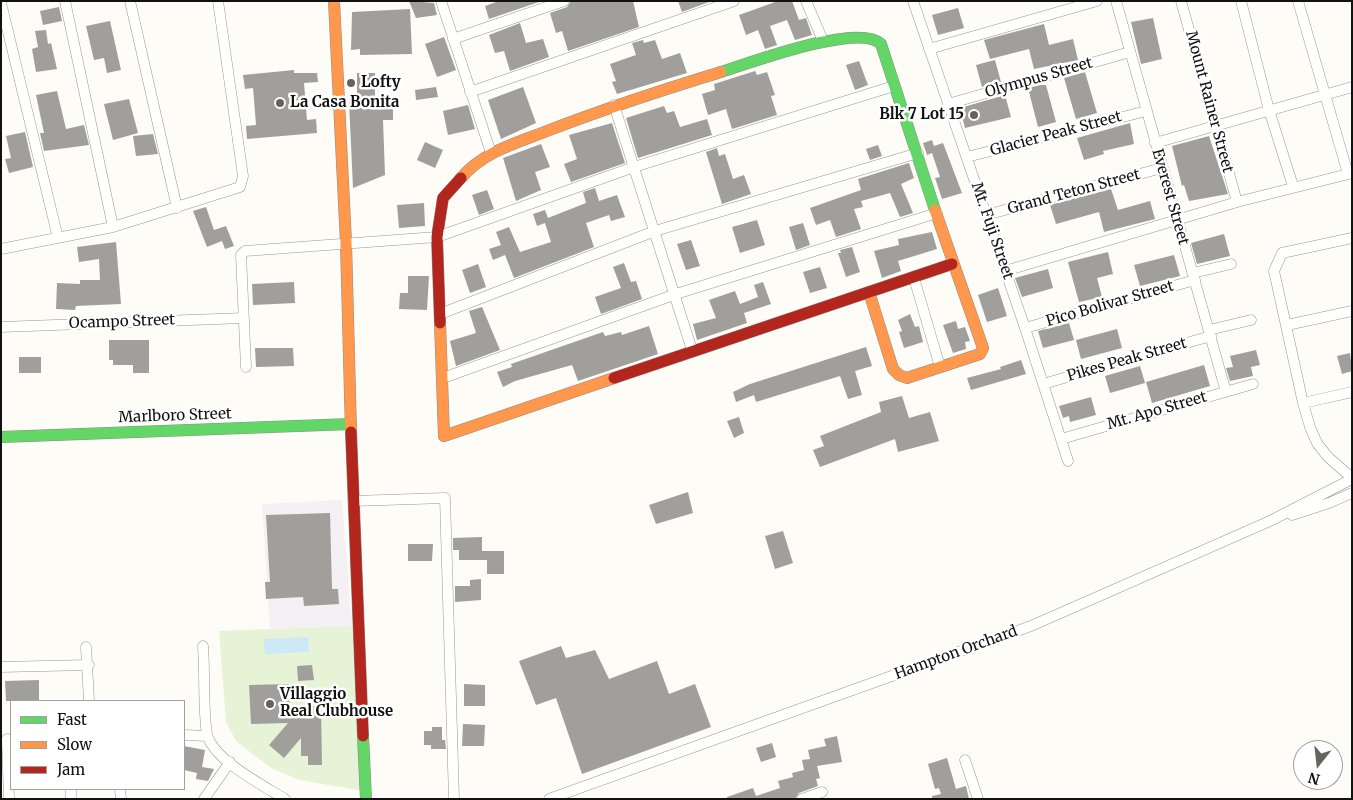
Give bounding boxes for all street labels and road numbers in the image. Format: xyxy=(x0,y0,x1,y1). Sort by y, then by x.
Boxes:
street label: Mount Rainer Street xyxy=(1181,29,1237,175)
street label: Olympus Street xyxy=(983,54,1095,102)
street label: Glacier Peak Street xyxy=(988,108,1124,160)
street label: Everest Street xyxy=(1148,147,1192,247)
street label: Grand Teton Street xyxy=(1006,166,1142,218)
street label: Mt. Fuji Street xyxy=(967,180,1017,282)
street label: Pico Bolivar Street xyxy=(1044,277,1176,331)
street label: Ocampo Street xyxy=(69,311,175,333)
street label: Pikes Peak Street xyxy=(1065,334,1189,386)
street label: Mt. Apo Street xyxy=(1105,388,1209,434)
street label: Marlboro Street xyxy=(118,405,232,427)
street label: Hampton Orchard xyxy=(892,622,1020,684)

